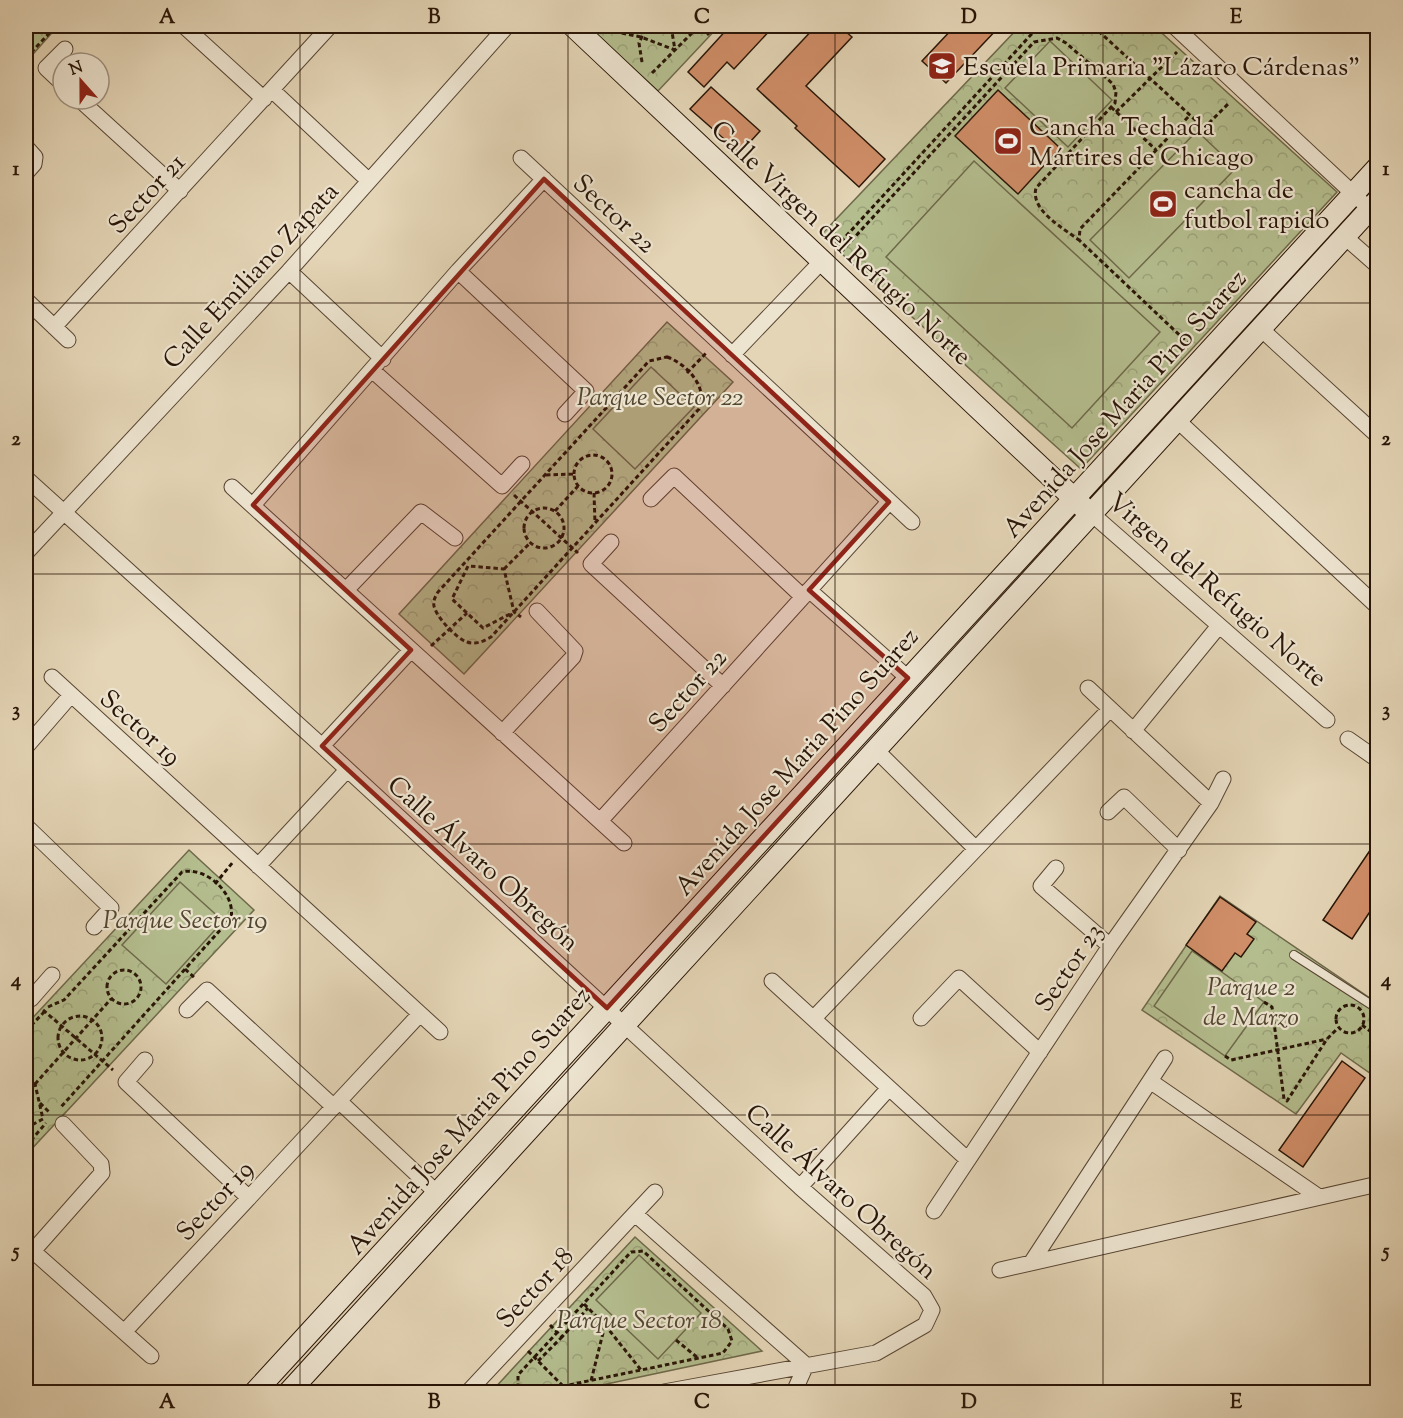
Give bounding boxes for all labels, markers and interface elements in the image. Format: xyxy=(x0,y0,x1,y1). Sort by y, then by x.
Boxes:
text: A xyxy=(159,4,176,33)
text: B xyxy=(428,4,441,33)
text: C xyxy=(694,4,710,33)
text: D xyxy=(961,4,977,33)
text: E xyxy=(1230,4,1243,33)
school or university icon: Escuela Primaria "Lázaro Cárdenas" xyxy=(926,50,958,82)
place label: Escuela Primaria "Lázaro Cárdenas" xyxy=(963,50,1360,87)
north arrow xyxy=(51,51,111,111)
text: N xyxy=(66,56,87,82)
place label: Cancha Techada Mártires de Chicago xyxy=(1029,110,1254,177)
street label: Calle Virgen del Refugio Norte xyxy=(702,113,979,375)
sports icon: Cancha Techada Mártires de Chicago xyxy=(992,125,1024,157)
street label: Sector 21 xyxy=(101,146,195,243)
text: 1 xyxy=(13,156,20,185)
text: 1 xyxy=(1383,156,1390,185)
street label: Sector 22 xyxy=(563,167,663,263)
place label: cancha de futbol rapido xyxy=(1184,173,1330,240)
street label: Calle Emiliano Zapata xyxy=(155,175,349,379)
sports icon: cancha de futbol rapido xyxy=(1147,188,1179,220)
street label: Avenida Jose Maria Pino Suarez xyxy=(995,262,1257,547)
park label: Parque Sector 22 xyxy=(577,380,743,417)
text: 2 xyxy=(11,426,21,455)
text: 2 xyxy=(1381,426,1391,455)
street label: Virgen del Refugio Norte xyxy=(1098,485,1334,697)
street label: Avenida Jose Maria Pino Suarez xyxy=(667,620,929,905)
street label: Sector 22 xyxy=(641,641,737,742)
street label: Sector 19 xyxy=(90,682,188,776)
text: 3 xyxy=(12,697,20,726)
text: 3 xyxy=(1382,697,1390,726)
street label: Calle Álvaro Obregón xyxy=(378,768,587,961)
park label: Parque Sector 19 xyxy=(103,903,267,940)
street label: Sector 23 xyxy=(1027,916,1113,1020)
text: 4 xyxy=(10,967,21,996)
text: 4 xyxy=(1380,967,1391,996)
park label: Parque 2 de Marzo xyxy=(1203,970,1299,1037)
street label: Avenida Jose Maria Pino Suarez xyxy=(339,979,601,1264)
street label: Calle Álvaro Obregón xyxy=(736,1096,945,1289)
street label: Sector 19 xyxy=(169,1153,263,1250)
text: 5 xyxy=(11,1238,20,1267)
text: 5 xyxy=(1381,1238,1390,1267)
street label: Sector 18 xyxy=(488,1240,583,1338)
park label: Parque Sector 18 xyxy=(556,1303,722,1340)
text: A xyxy=(159,1389,176,1418)
text: B xyxy=(428,1389,441,1418)
text: C xyxy=(694,1389,710,1418)
text: D xyxy=(961,1389,977,1418)
text: E xyxy=(1230,1389,1243,1418)

